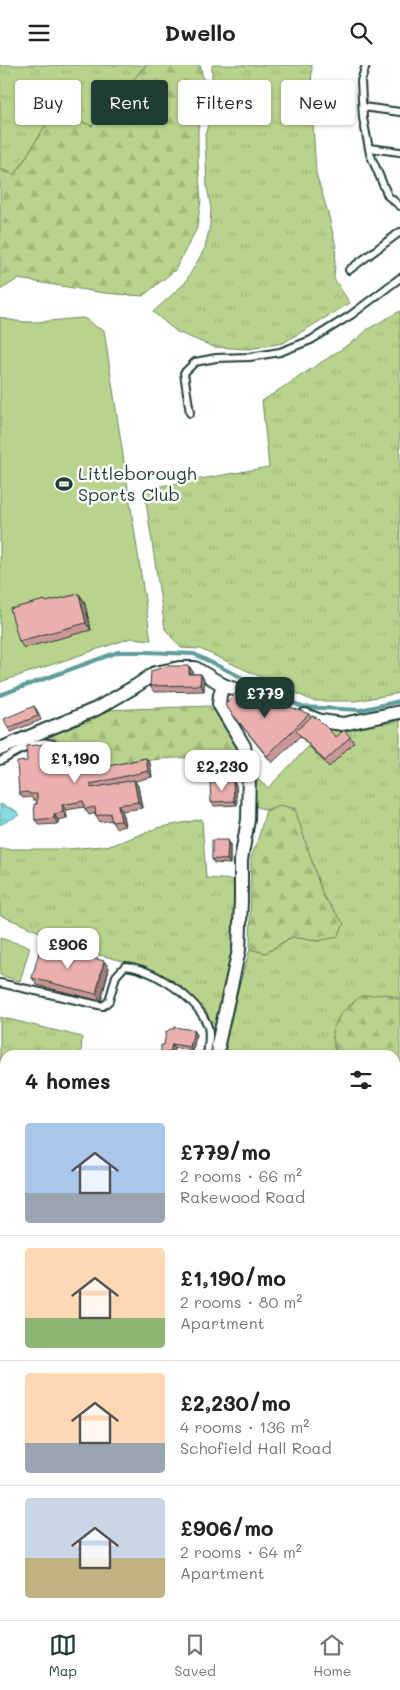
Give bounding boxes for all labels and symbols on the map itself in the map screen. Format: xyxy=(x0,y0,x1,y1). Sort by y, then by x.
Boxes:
place label: Littleborough Sports Club xyxy=(78,461,197,506)
sports icon: Littleborough Sports Club xyxy=(54,474,74,494)
pin: £779 xyxy=(235,677,295,719)
pin: £1,190 xyxy=(34,741,116,784)
pin: £2,230 xyxy=(181,749,263,792)
pin: £906 xyxy=(38,927,98,970)

